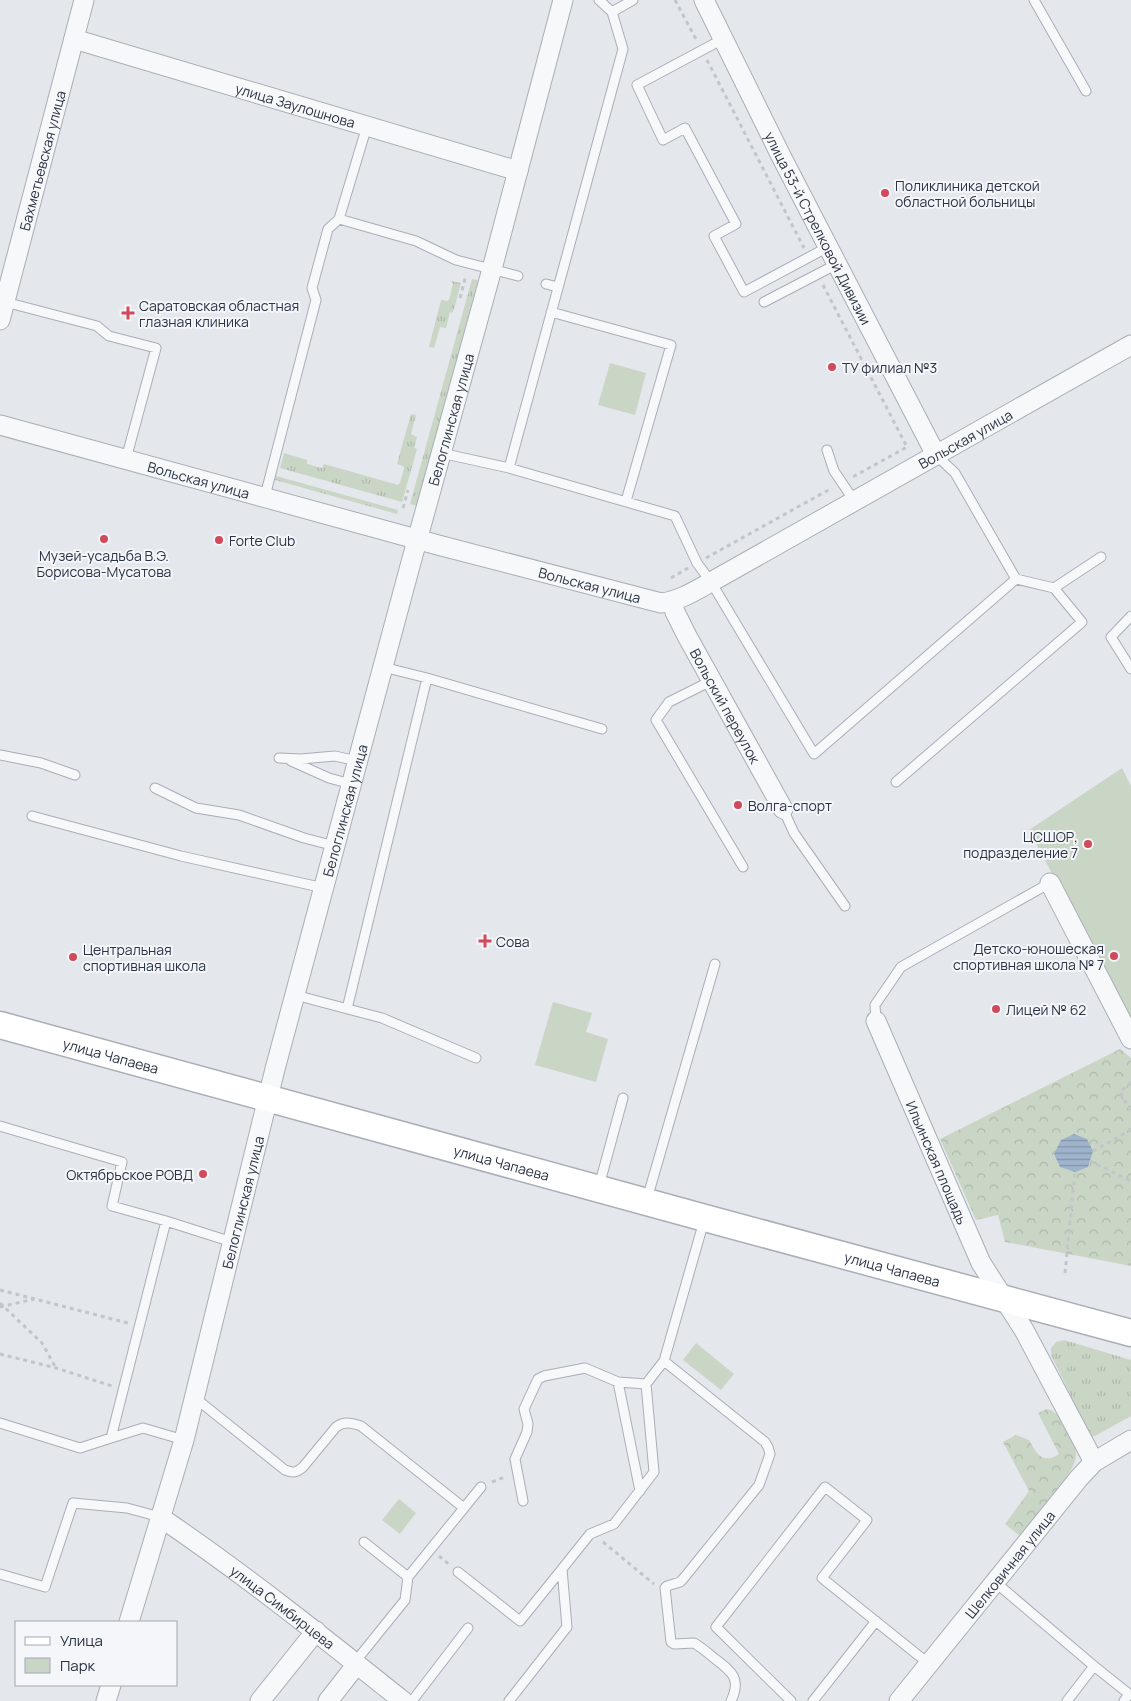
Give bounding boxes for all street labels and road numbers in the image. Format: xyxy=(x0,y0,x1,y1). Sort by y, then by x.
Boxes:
street label: улица Заулошнова xyxy=(233,78,358,132)
street label: Бахметьевская улица xyxy=(14,88,69,233)
street label: улица 53-й Стрелковой Дивизии xyxy=(761,128,876,328)
street label: Белоглинская улица xyxy=(423,351,478,488)
street label: Вольская улица xyxy=(915,404,1016,473)
street label: Вольская улица xyxy=(146,456,252,502)
street label: Вольская улица xyxy=(537,562,643,607)
street label: Вольский переулок xyxy=(686,645,766,768)
street label: Белоглинская улица xyxy=(318,742,371,879)
street label: улица Чапаева xyxy=(61,1033,161,1078)
street label: Ильинская площадь xyxy=(902,1097,972,1227)
street label: Белоглинская улица xyxy=(217,1134,268,1271)
street label: улица Чапаева xyxy=(452,1140,552,1184)
street label: улица Чапаева xyxy=(842,1247,942,1291)
street label: Шелковичная улица xyxy=(960,1506,1059,1622)
street label: улица Симбирцева xyxy=(227,1561,339,1653)

